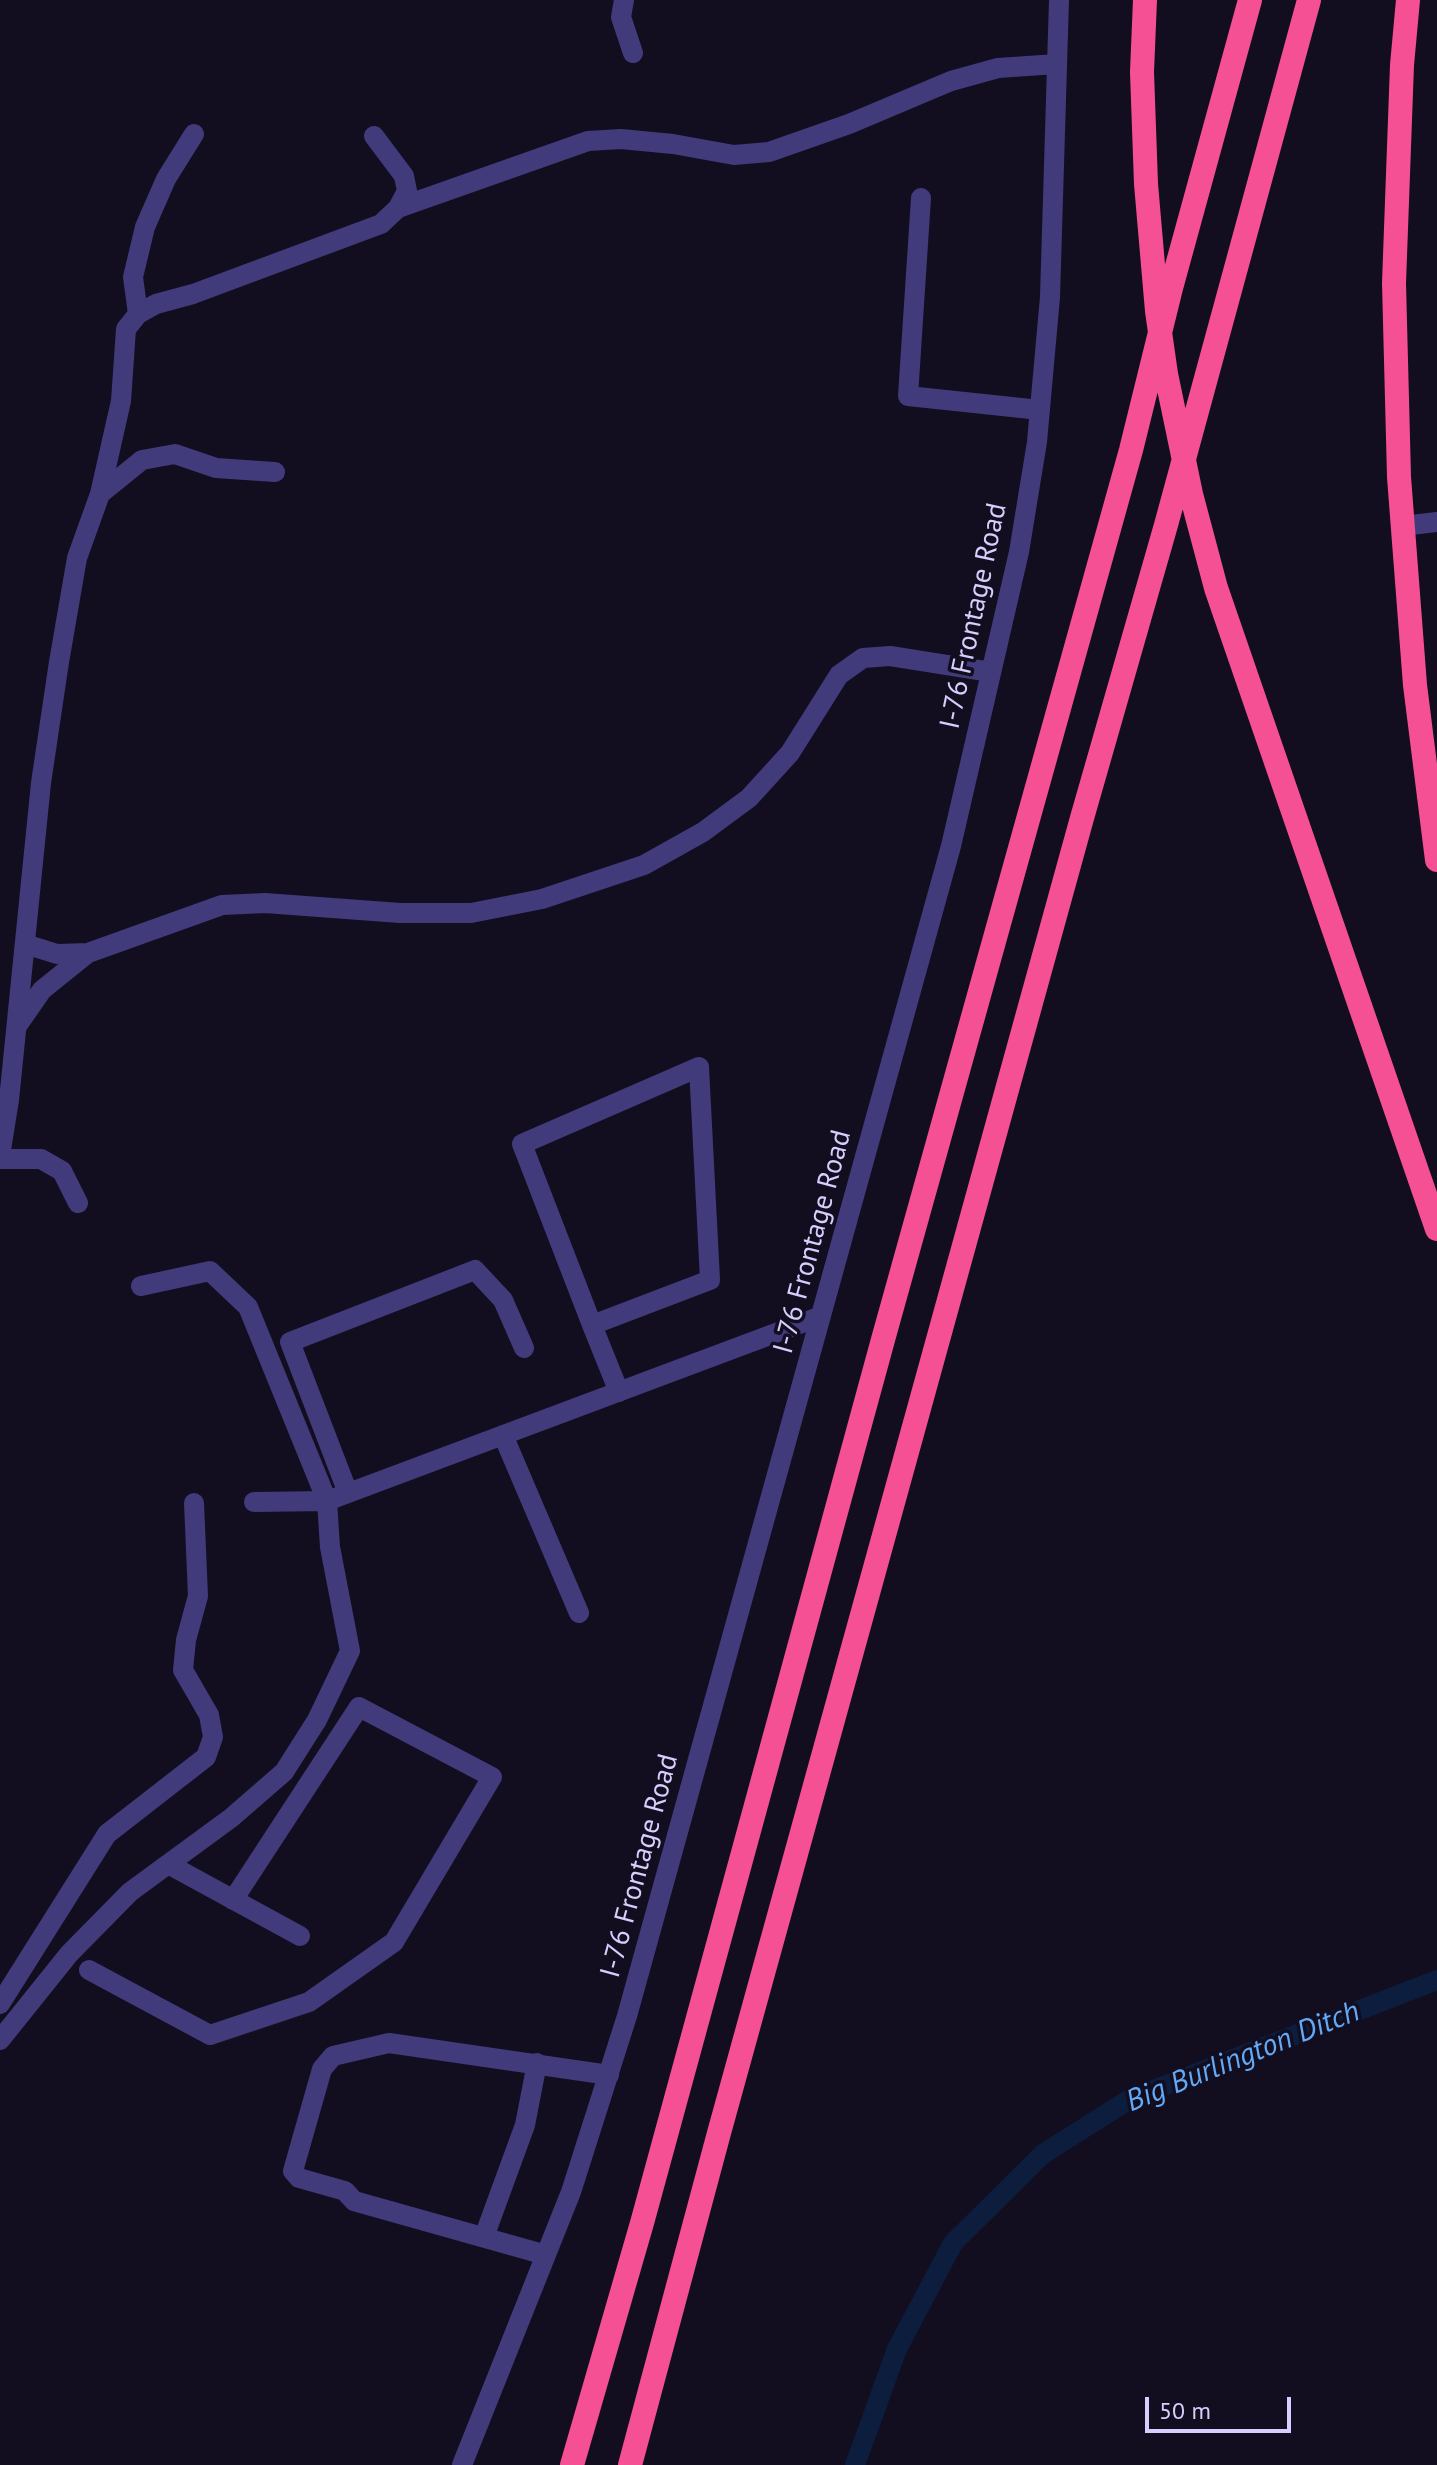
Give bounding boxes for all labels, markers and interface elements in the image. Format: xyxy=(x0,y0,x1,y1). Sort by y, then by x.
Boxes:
street label: I-76 Frontage Road xyxy=(934,500,1014,732)
street label: I-76 Frontage Road xyxy=(767,1127,859,1357)
street label: I-76 Frontage Road xyxy=(594,1751,686,1981)
water label: Big Burlington Ditch xyxy=(1121,1994,1365,2120)
scale bar xyxy=(1149,2381,1295,2431)
text: 50 m xyxy=(1159,2395,1211,2426)

